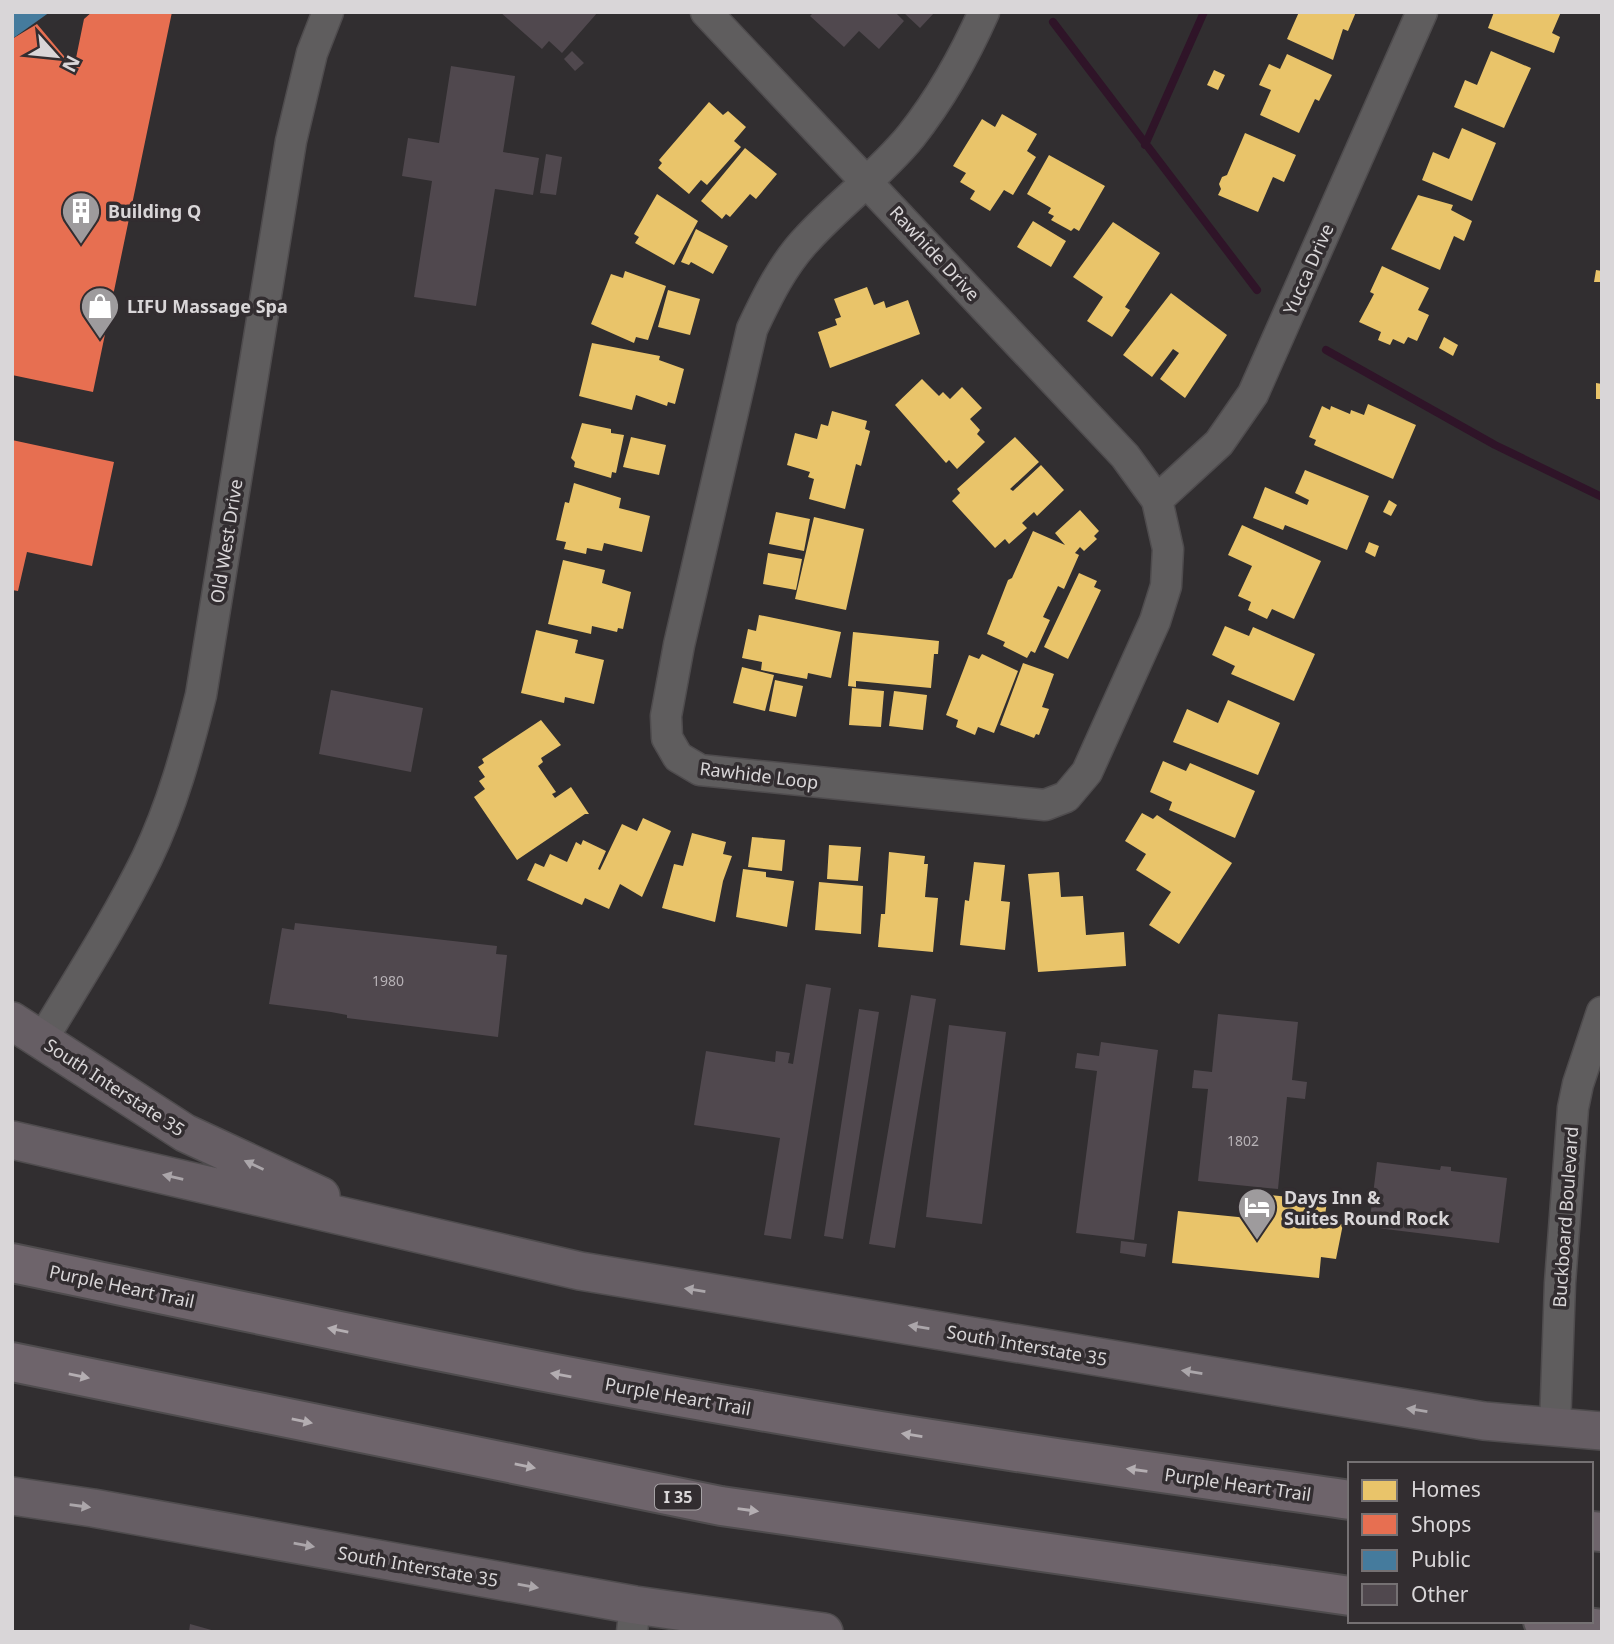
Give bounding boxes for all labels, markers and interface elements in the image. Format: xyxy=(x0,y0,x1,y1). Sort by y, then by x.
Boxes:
north arrow xyxy=(21,21,91,91)
text: N xyxy=(56,51,86,77)
building icon: Building Q xyxy=(60,190,102,245)
place label: Building Q xyxy=(108,199,201,223)
street label: Rawhide Drive xyxy=(885,200,985,306)
street label: Yucca Drive xyxy=(1277,220,1339,318)
shop icon: LIFU Massage Spa xyxy=(79,285,121,340)
place label: LIFU Massage Spa xyxy=(127,294,288,318)
street label: Old West Drive xyxy=(204,477,248,605)
street label: Rawhide Loop xyxy=(698,756,820,794)
house number: 1980 xyxy=(372,971,404,990)
street label: South Interstate 35 xyxy=(40,1033,190,1141)
street label: Buckboard Boulevard xyxy=(1547,1126,1583,1308)
house number: 1802 xyxy=(1227,1131,1259,1150)
one-way arrow xyxy=(244,1159,264,1171)
one-way arrow xyxy=(162,1172,184,1183)
place label: Days Inn & Suites Round Rock xyxy=(1284,1185,1450,1230)
hotel icon: Days Inn & Suites Round Rock xyxy=(1236,1186,1278,1241)
street label: Purple Heart Trail xyxy=(47,1259,197,1313)
one-way arrow xyxy=(684,1284,706,1295)
street label: South Interstate 35 xyxy=(945,1319,1109,1371)
one-way arrow xyxy=(908,1321,930,1332)
one-way arrow xyxy=(327,1325,349,1336)
one-way arrow xyxy=(1181,1366,1203,1377)
one-way arrow xyxy=(550,1369,572,1380)
one-way arrow xyxy=(68,1370,90,1381)
street label: Purple Heart Trail xyxy=(603,1371,753,1421)
one-way arrow xyxy=(1405,1404,1427,1415)
one-way arrow xyxy=(291,1416,313,1427)
one-way arrow xyxy=(901,1430,923,1441)
one-way arrow xyxy=(514,1461,536,1472)
street label: Purple Heart Trail xyxy=(1163,1462,1313,1506)
legend xyxy=(1348,1462,1593,1623)
one-way arrow xyxy=(1125,1464,1147,1475)
text: Homes xyxy=(1411,1475,1481,1503)
road number: I 35 xyxy=(655,1484,701,1510)
one-way arrow xyxy=(69,1501,91,1512)
one-way arrow xyxy=(737,1505,759,1516)
text: Shops xyxy=(1411,1510,1471,1538)
one-way arrow xyxy=(293,1540,315,1551)
street label: South Interstate 35 xyxy=(336,1540,500,1592)
text: Public xyxy=(1411,1545,1471,1573)
one-way arrow xyxy=(517,1580,539,1591)
text: Other xyxy=(1411,1580,1469,1608)

